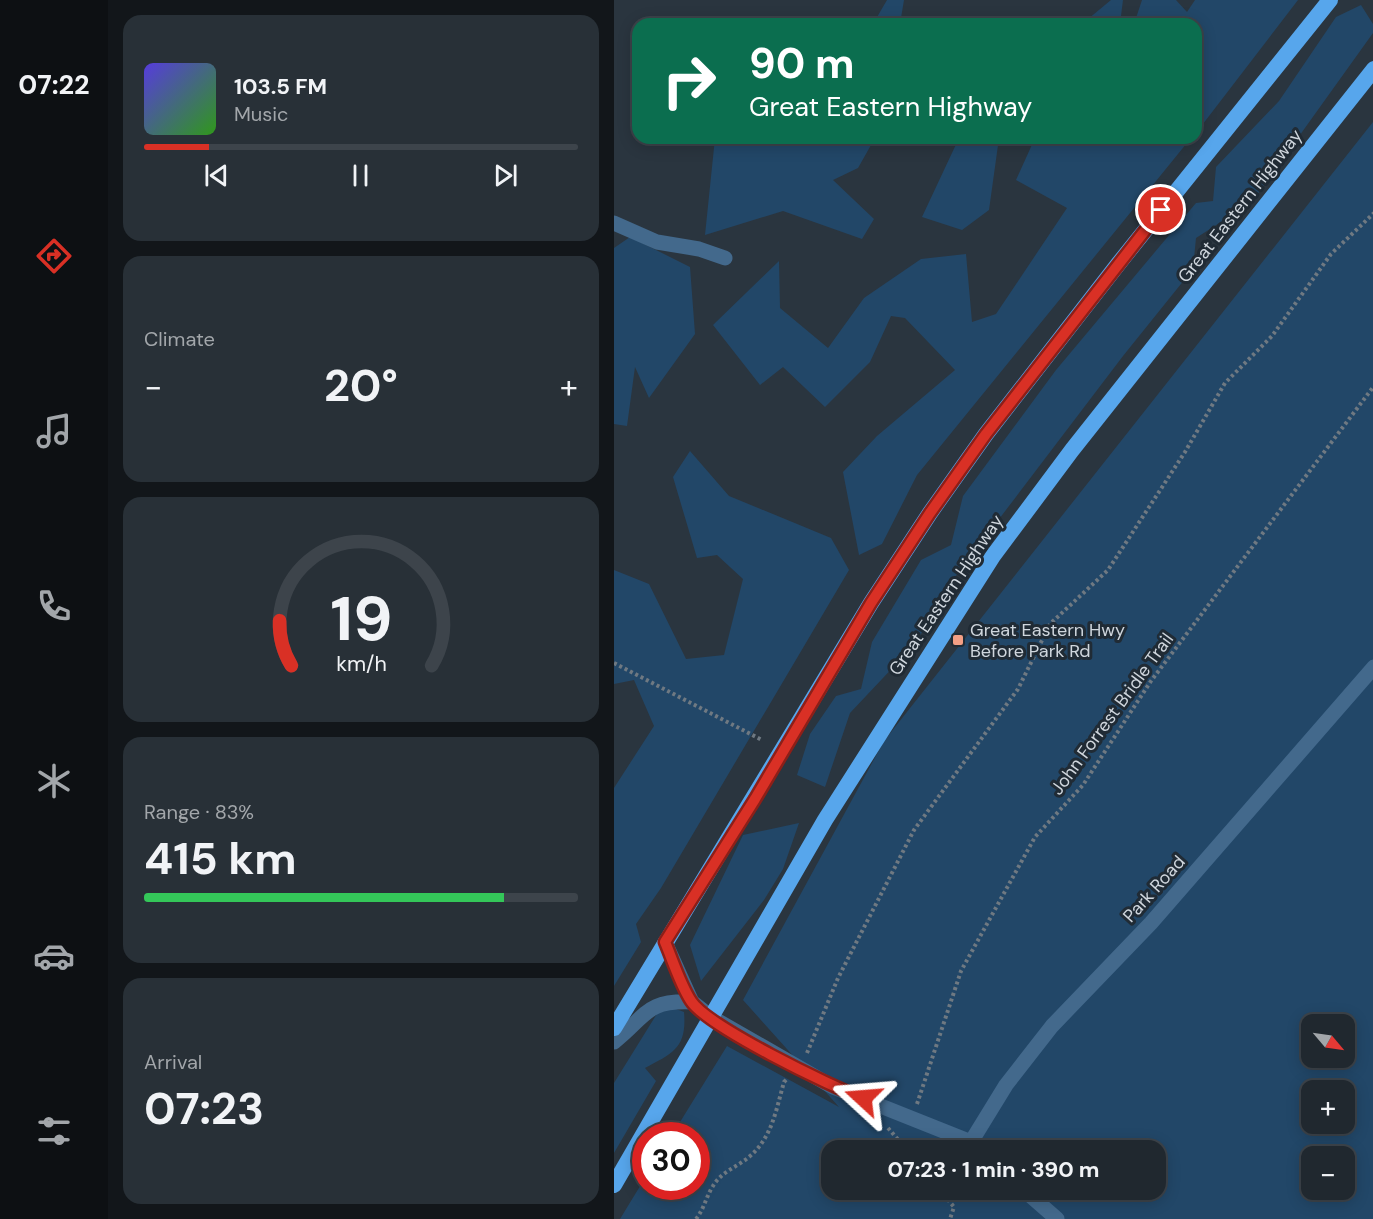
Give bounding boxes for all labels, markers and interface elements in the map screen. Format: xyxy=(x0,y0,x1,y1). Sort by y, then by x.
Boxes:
text: 90 m xyxy=(749,36,855,91)
icon: right xyxy=(650,42,728,120)
text: 07:22 xyxy=(18,67,90,102)
text: 103.5 FM xyxy=(234,72,327,101)
text: Great Eastern Highway xyxy=(749,89,1032,124)
text: Music xyxy=(234,101,289,127)
street label: Great Eastern Highway xyxy=(1172,124,1308,288)
icon: previous xyxy=(200,159,233,192)
icon: pause xyxy=(344,159,377,192)
icon: next xyxy=(489,159,522,192)
pin xyxy=(1135,184,1186,235)
icon: arrive xyxy=(1144,193,1177,226)
icon: directions xyxy=(33,235,75,277)
text: Climate xyxy=(144,326,215,352)
text: 20° xyxy=(324,356,398,415)
text: − xyxy=(144,365,162,408)
text: + xyxy=(560,365,578,408)
icon: music xyxy=(33,410,75,452)
street label: Great Eastern Highway xyxy=(883,510,1009,680)
text: 19 xyxy=(330,579,392,660)
icon: phone xyxy=(33,585,75,627)
place label: Great Eastern Hwy Before Park Rd xyxy=(970,618,1125,663)
street label: John Forrest Bridle Trail xyxy=(1045,628,1179,800)
marker: Great Eastern Hwy Before Park Rd xyxy=(951,633,965,647)
text: km/h xyxy=(336,651,386,679)
icon: climate xyxy=(33,760,75,802)
text: Range · 83% xyxy=(144,799,254,825)
text: 415 km xyxy=(144,829,297,888)
street label: Park Road xyxy=(1118,850,1190,928)
icon: car xyxy=(33,935,75,977)
north arrow xyxy=(1301,1014,1355,1068)
map controls xyxy=(1301,1014,1355,1200)
text: Arrival xyxy=(144,1049,202,1075)
position arrow xyxy=(831,1066,895,1130)
text: 07:23 xyxy=(144,1079,264,1138)
button: + xyxy=(1301,1080,1355,1134)
icon: filters xyxy=(33,1110,75,1152)
speed limit sign: 30 xyxy=(632,1122,710,1200)
button: − xyxy=(1301,1146,1355,1200)
text: 07:23 · 1 min · 390 m xyxy=(887,1155,1100,1184)

